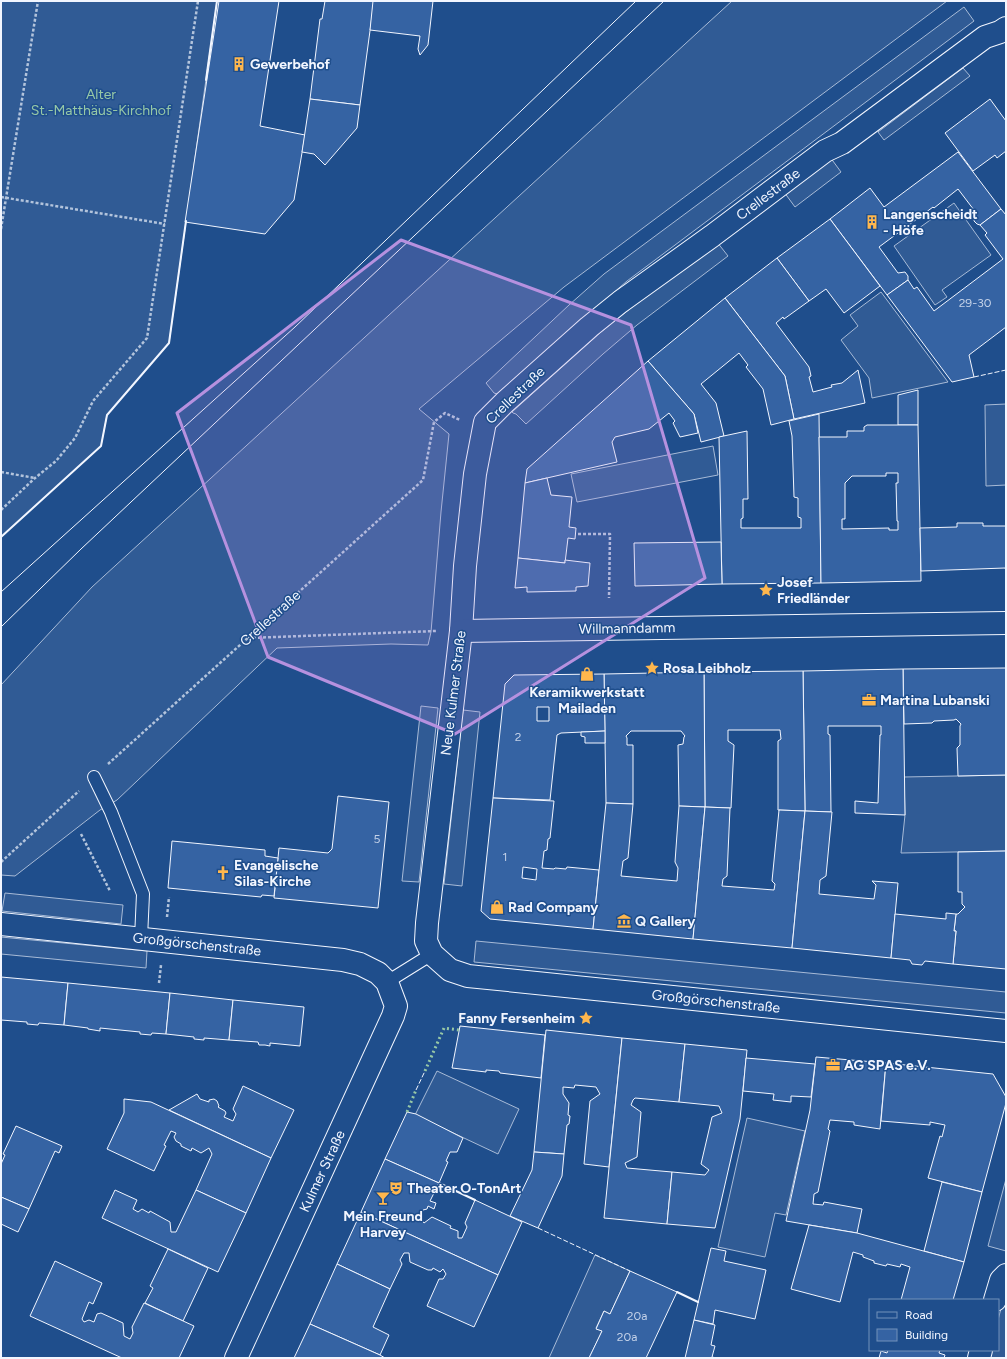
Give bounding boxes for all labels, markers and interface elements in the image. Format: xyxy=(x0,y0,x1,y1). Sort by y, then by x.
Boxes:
building icon: Gewerbehof xyxy=(231,56,247,72)
place label: Gewerbehof xyxy=(250,56,331,73)
park label: Alter St.-Matthäus-Kirchhof xyxy=(31,86,172,119)
street label: Crellestraße xyxy=(733,165,804,224)
place label: Langenscheidt - Höfe xyxy=(883,206,978,239)
building icon: Langenscheidt - Höfe xyxy=(864,214,880,230)
house number: 29-30 xyxy=(959,296,992,310)
street label: Crellestraße xyxy=(482,363,549,428)
place label: Josef Friedländer xyxy=(777,574,851,607)
place icon: Josef Friedländer xyxy=(758,582,774,598)
street label: Crellestraße xyxy=(237,587,304,650)
street label: Willmanndamm xyxy=(579,619,676,638)
street label: Neue Kulmer Straße xyxy=(437,629,470,757)
place icon: Rosa Leibholz xyxy=(644,660,660,676)
place label: Rosa Leibholz xyxy=(663,660,751,677)
shop icon: Keramikwerkstatt Mailaden xyxy=(579,666,595,682)
place label: Keramikwerkstatt Mailaden xyxy=(529,684,645,717)
office icon: Martina Lubanski xyxy=(861,692,877,708)
place label: Martina Lubanski xyxy=(880,692,990,709)
house number: 2 xyxy=(515,730,521,744)
house number: 5 xyxy=(374,832,381,846)
house number: 1 xyxy=(503,850,507,864)
place label: Evangelische Silas-Kirche xyxy=(234,857,319,890)
church icon: Evangelische Silas-Kirche xyxy=(215,865,231,881)
shop icon: Rad Company xyxy=(489,899,505,915)
place label: Rad Company xyxy=(508,899,599,916)
museum icon: Q Gallery xyxy=(616,913,632,929)
place label: Q Gallery xyxy=(635,913,696,930)
street label: Großgörschenstraße xyxy=(132,929,262,960)
street label: Großgörschenstraße xyxy=(651,986,781,1017)
place label: Fanny Fersenheim xyxy=(458,1010,575,1027)
place icon: Fanny Fersenheim xyxy=(578,1010,594,1026)
office icon: AG SPAS e.V. xyxy=(825,1057,841,1073)
place label: AG SPAS e.V. xyxy=(844,1057,931,1074)
street label: Kulmer Straße xyxy=(296,1127,349,1215)
theatre icon: Theater O-TonArt xyxy=(388,1180,404,1196)
place label: Theater O-TonArt xyxy=(407,1180,522,1197)
bar icon: Mein Freund Harvey xyxy=(375,1190,391,1206)
place label: Mein Freund Harvey xyxy=(343,1208,423,1241)
legend xyxy=(869,1299,999,1351)
text: Road xyxy=(905,1308,933,1322)
house number: 20a xyxy=(627,1309,647,1323)
text: Building xyxy=(905,1328,948,1342)
house number: 20a xyxy=(617,1330,637,1344)

